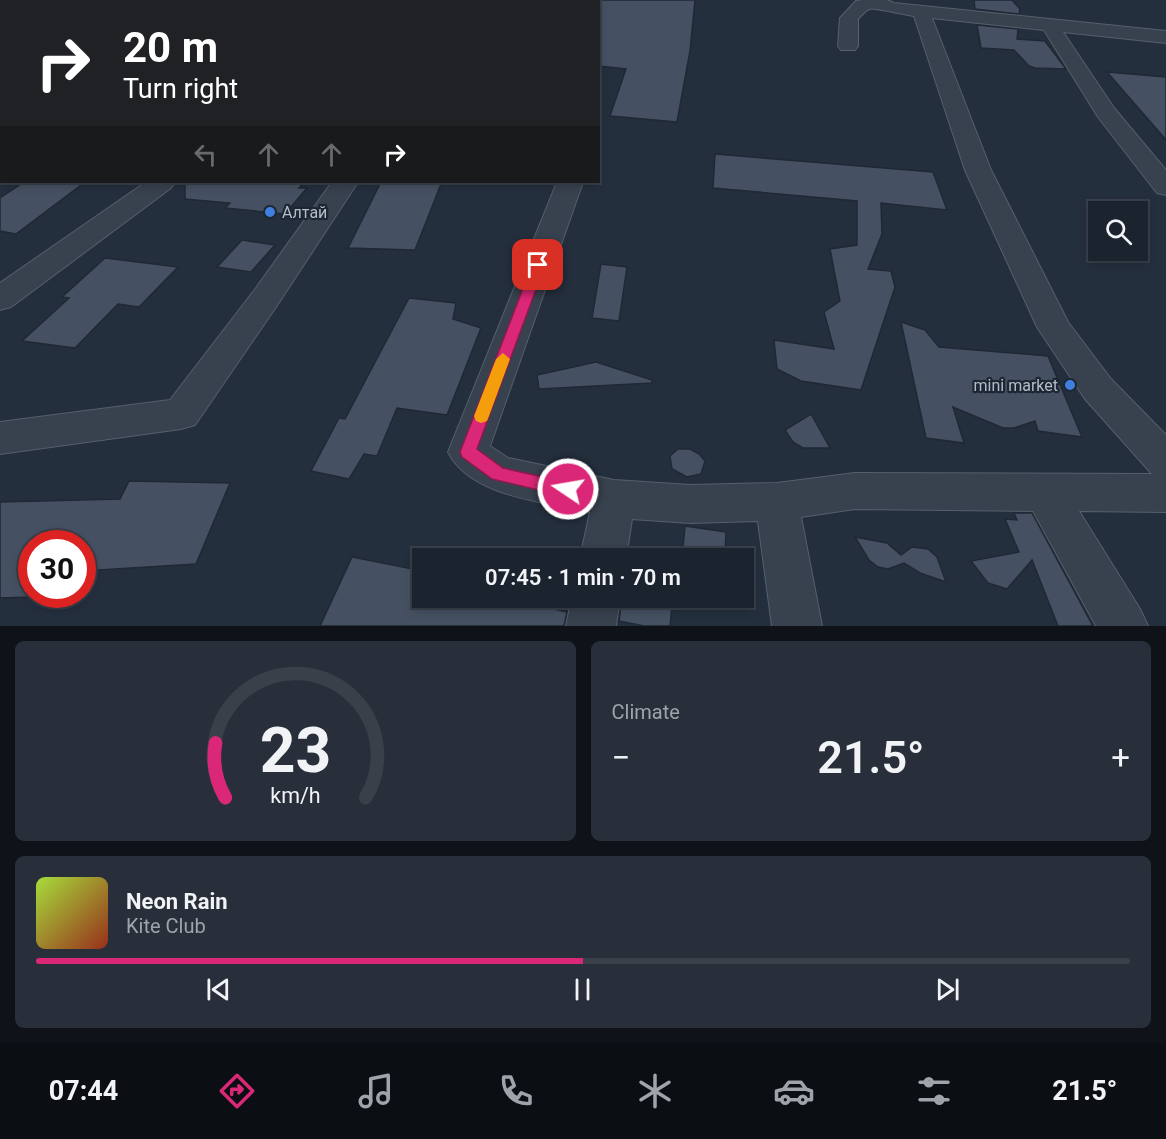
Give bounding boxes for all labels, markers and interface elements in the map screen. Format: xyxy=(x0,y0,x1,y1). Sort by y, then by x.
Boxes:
text: 20 m xyxy=(123,23,218,72)
icon: right xyxy=(24,24,102,102)
text: Turn right xyxy=(123,73,238,105)
icon: left xyxy=(189,138,222,171)
icon: ahead xyxy=(252,138,285,171)
icon: ahead xyxy=(315,138,348,171)
icon: right xyxy=(378,138,411,171)
map controls xyxy=(1088,201,1148,261)
button: search xyxy=(1088,201,1148,261)
place label: Алтай xyxy=(282,203,327,222)
marker: Алтай xyxy=(263,205,277,219)
pin xyxy=(512,239,563,290)
icon: arrive xyxy=(521,248,554,281)
place label: mini market xyxy=(974,376,1058,395)
marker: mini market xyxy=(1063,378,1077,392)
position arrow xyxy=(536,457,600,521)
speed limit sign: 30 xyxy=(18,530,96,608)
text: 07:45 · 1 min · 70 m xyxy=(485,565,681,590)
text: Climate xyxy=(612,700,680,724)
text: 23 xyxy=(259,714,331,787)
text: 21.5° xyxy=(817,731,924,784)
text: − xyxy=(612,738,630,777)
text: + xyxy=(1111,738,1130,777)
text: km/h xyxy=(270,783,320,808)
text: Neon Rain xyxy=(126,889,228,914)
text: Kite Club xyxy=(126,914,206,938)
icon: previous xyxy=(202,973,235,1006)
icon: pause xyxy=(566,973,599,1006)
icon: next xyxy=(931,973,964,1006)
icon: directions xyxy=(216,1070,258,1112)
icon: music xyxy=(355,1070,397,1112)
icon: phone xyxy=(495,1070,537,1112)
icon: climate xyxy=(634,1070,676,1112)
icon: car xyxy=(773,1070,815,1112)
icon: filters xyxy=(913,1070,955,1112)
text: 07:44 xyxy=(49,1075,118,1107)
text: 21.5° xyxy=(1052,1075,1117,1107)

